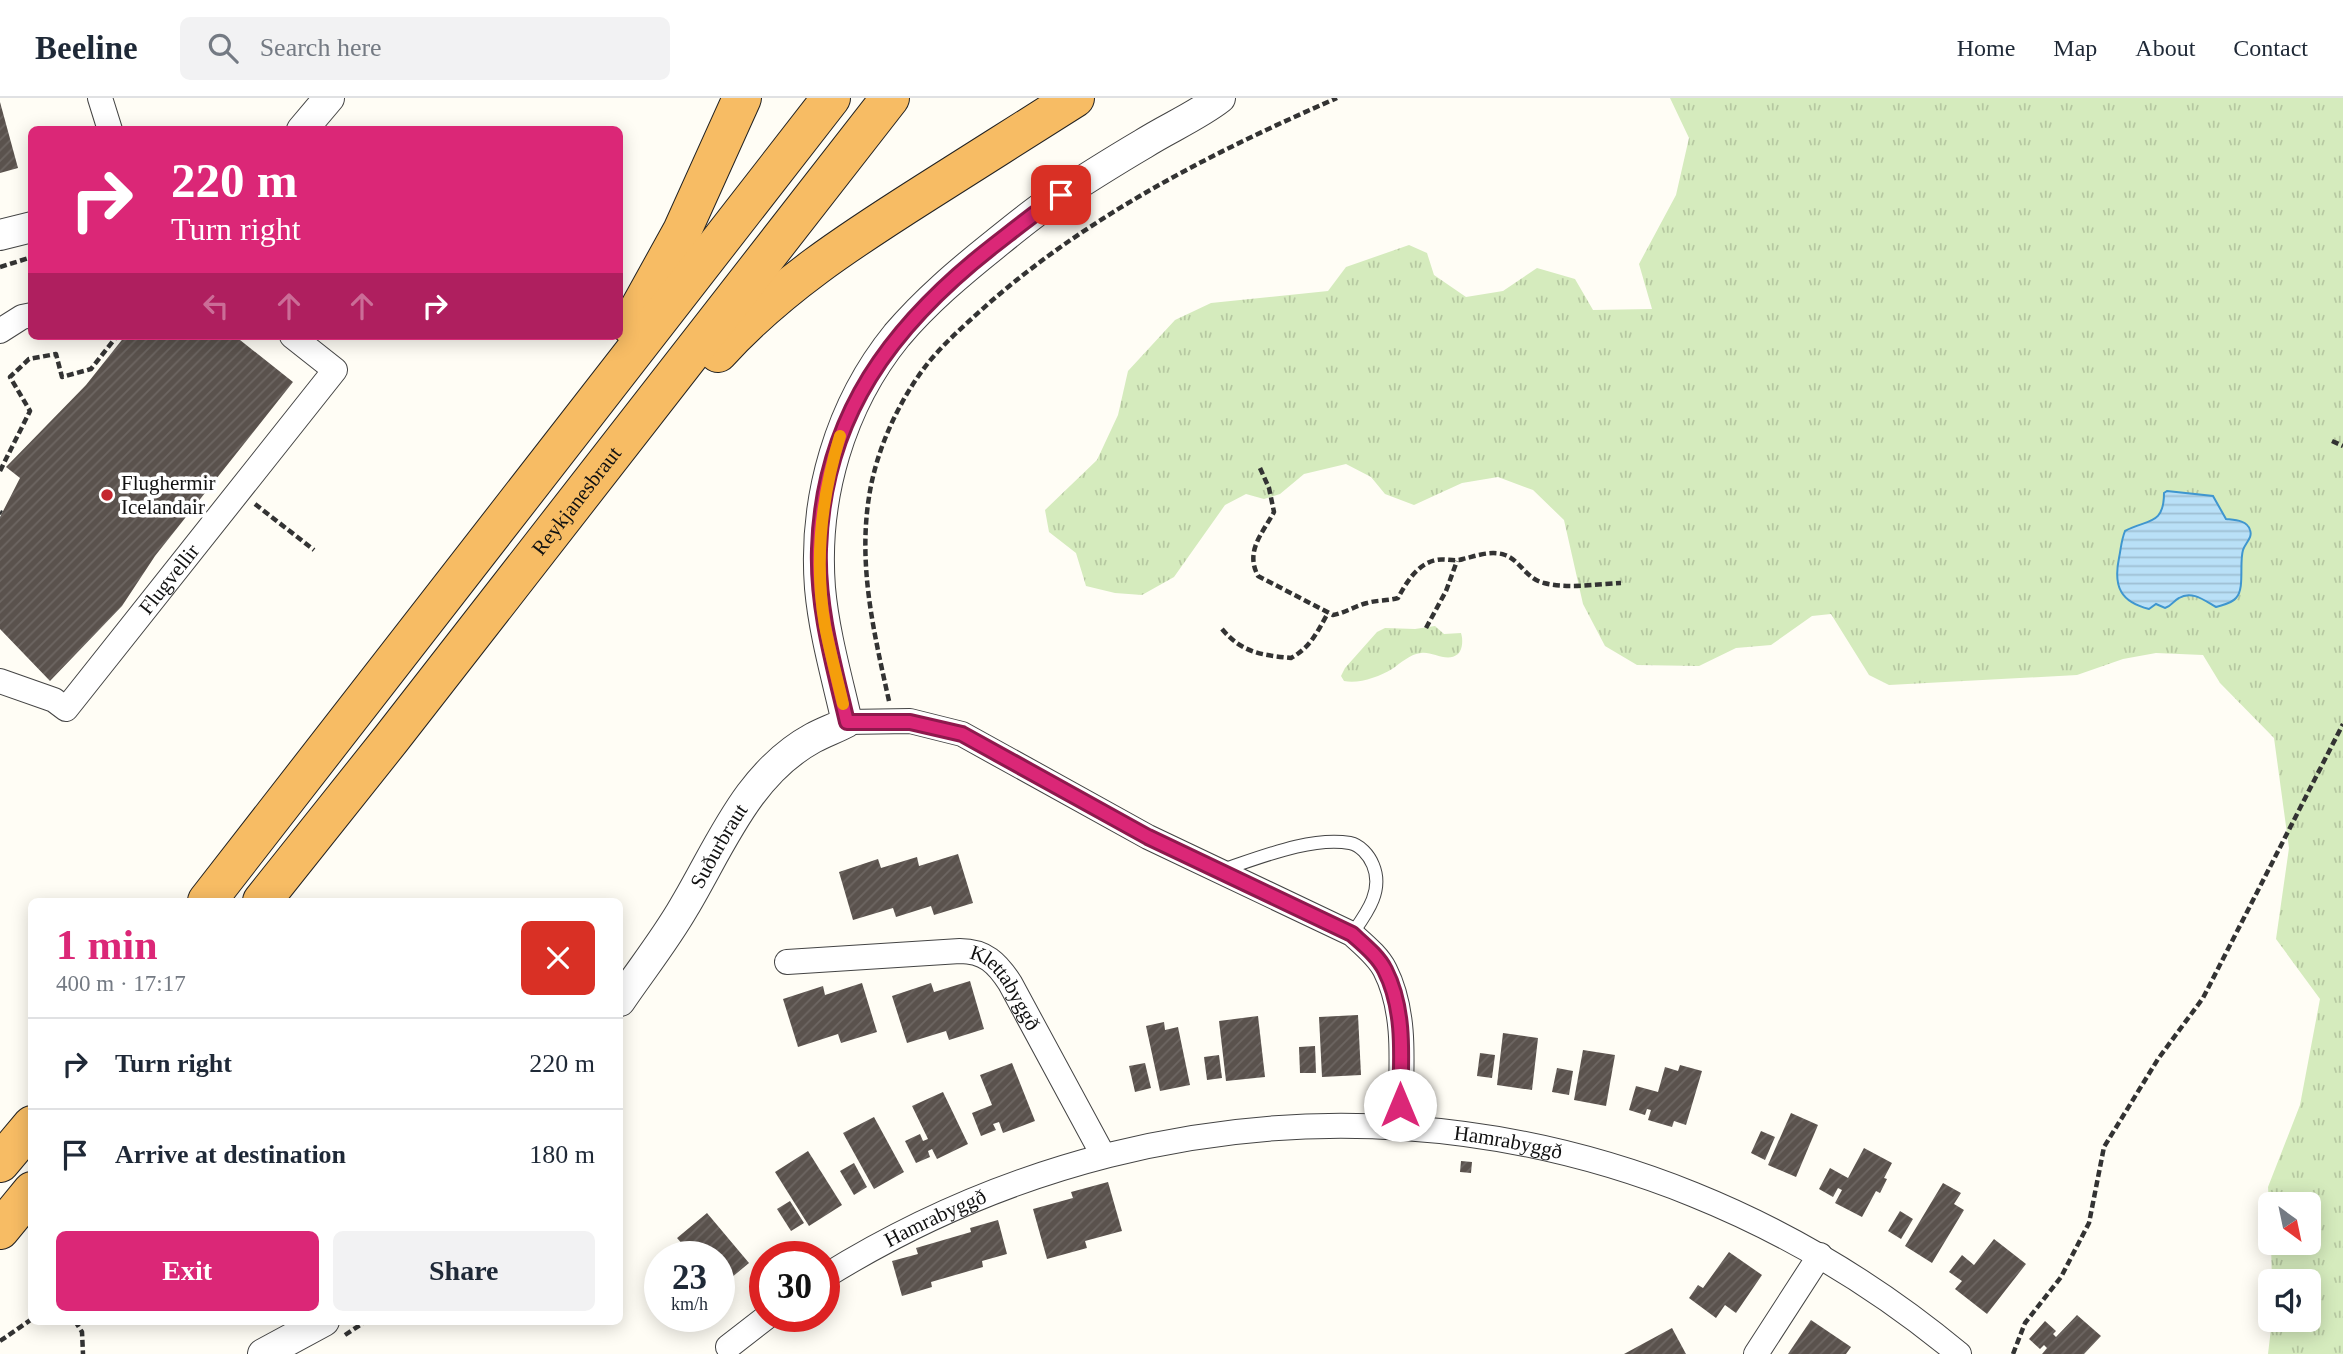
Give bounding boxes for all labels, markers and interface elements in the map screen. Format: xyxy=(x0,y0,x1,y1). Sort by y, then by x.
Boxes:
search box xyxy=(180,17,670,80)
icon: search xyxy=(204,29,242,67)
text: Beeline xyxy=(35,30,138,66)
text: Search here xyxy=(260,33,382,62)
text: Home xyxy=(1957,35,2015,61)
text: Map xyxy=(2053,35,2097,61)
text: About xyxy=(2135,35,2195,61)
text: Contact xyxy=(2233,35,2308,61)
text: 220 m xyxy=(171,153,298,208)
icon: right xyxy=(56,154,147,245)
pin xyxy=(1031,165,1091,225)
icon: arrive xyxy=(1042,176,1080,214)
text: Turn right xyxy=(171,211,301,247)
icon: left xyxy=(197,287,235,325)
icon: ahead xyxy=(270,287,308,325)
icon: ahead xyxy=(343,287,381,325)
icon: right xyxy=(416,287,454,325)
street label: Reykjanesbraut xyxy=(527,442,626,560)
place label: Flughermir Icelandair xyxy=(121,471,216,519)
marker: Flughermir Icelandair xyxy=(99,487,115,503)
street label: Flugvellir xyxy=(134,539,204,619)
street label: Suðurbraut xyxy=(685,799,752,892)
button: close xyxy=(521,921,595,995)
text: 1 min xyxy=(56,922,158,968)
street label: Klettabyggð xyxy=(967,940,1045,1034)
text: 400 m · 17:17 xyxy=(56,971,186,996)
icon: right xyxy=(56,1045,94,1083)
text: Turn right xyxy=(115,1049,232,1078)
text: 220 m xyxy=(529,1049,595,1078)
position arrow xyxy=(1363,1068,1437,1142)
street label: Hamrabyggð xyxy=(1453,1121,1565,1164)
icon: arrive xyxy=(56,1136,94,1174)
text: Arrive at destination xyxy=(115,1140,346,1169)
text: 180 m xyxy=(529,1140,595,1169)
street label: Hamrabyggð xyxy=(880,1184,990,1252)
north arrow xyxy=(2258,1192,2320,1255)
map controls xyxy=(2258,1192,2321,1332)
button: Exit xyxy=(56,1231,319,1311)
button: Share xyxy=(333,1231,595,1311)
speed limit sign: 30 xyxy=(749,1241,840,1332)
text: 23 xyxy=(672,1258,707,1297)
button: sound xyxy=(2258,1269,2321,1332)
text: km/h xyxy=(671,1294,708,1314)

